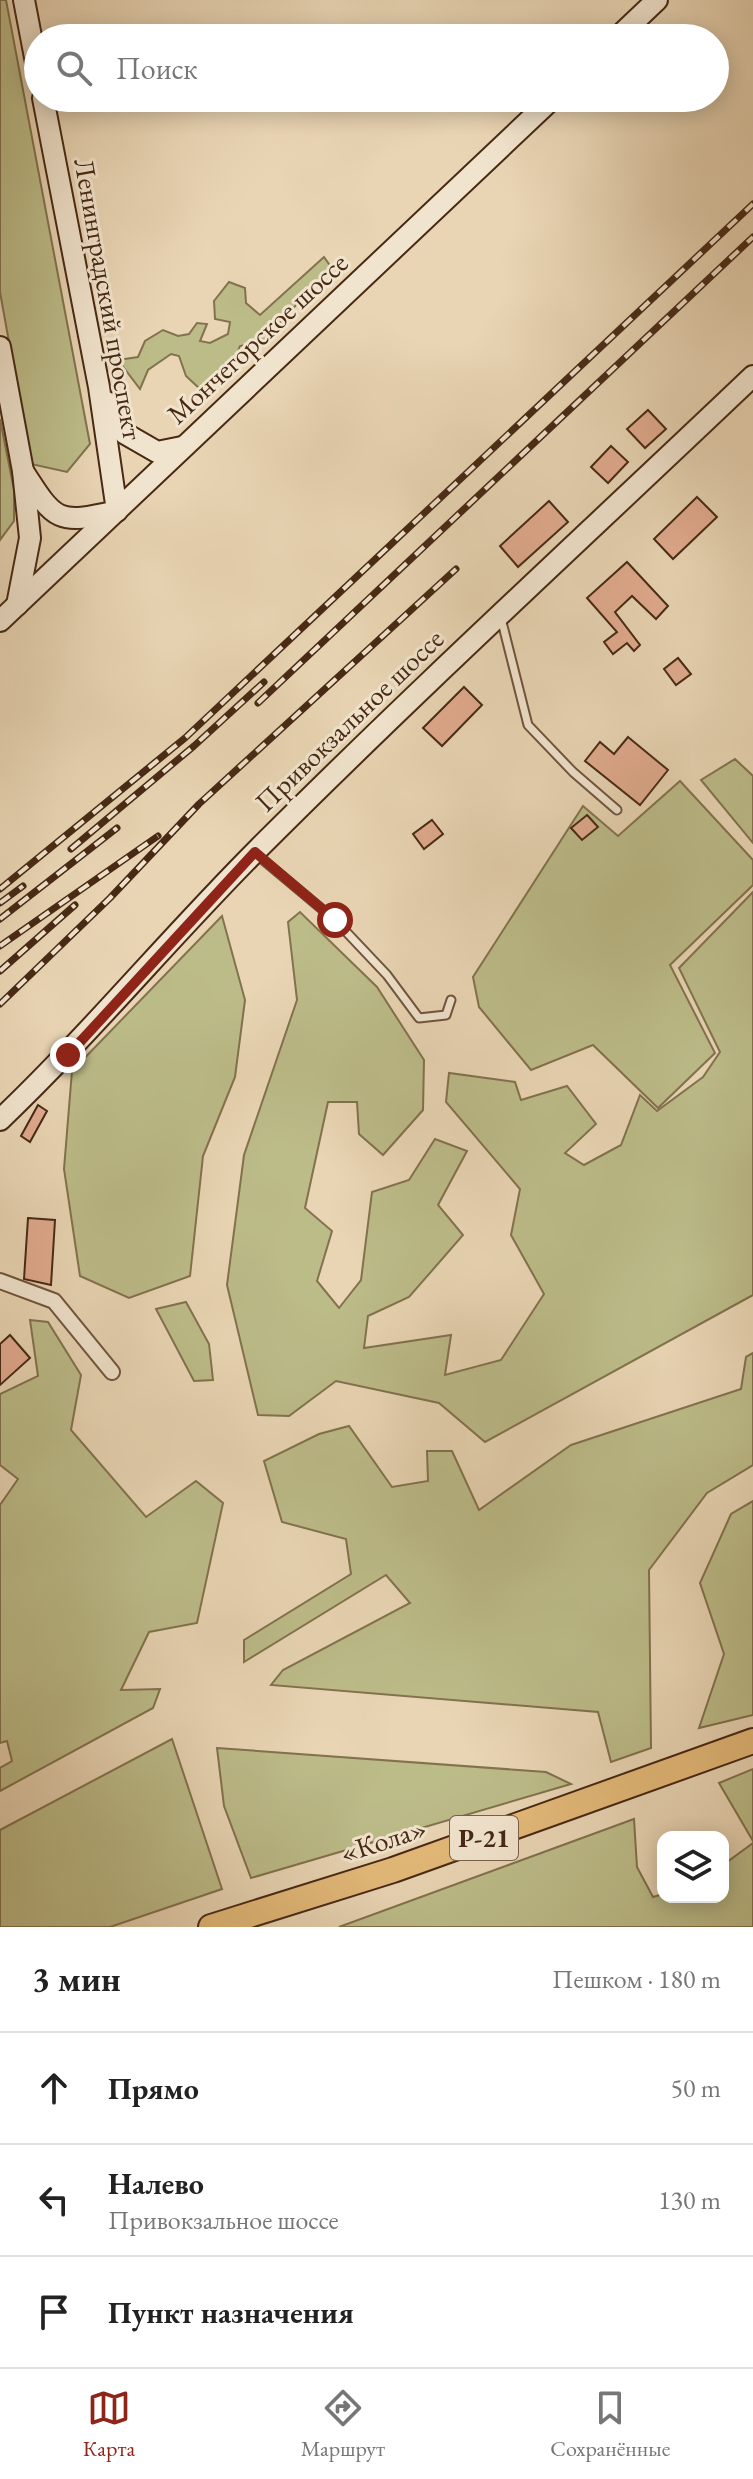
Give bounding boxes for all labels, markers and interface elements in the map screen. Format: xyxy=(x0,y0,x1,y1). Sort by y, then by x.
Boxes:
search box xyxy=(24,24,729,112)
icon: search xyxy=(52,46,96,90)
text: Поиск xyxy=(116,49,198,88)
street label: Ленинградский проспект xyxy=(66,155,152,443)
street label: Мончегорское шоссе xyxy=(159,245,355,431)
street label: Привокзальное шоссе xyxy=(247,621,451,819)
route start xyxy=(317,902,353,938)
route end xyxy=(50,1037,86,1073)
street label: «Кола» xyxy=(335,1809,431,1871)
road number: Р-21 xyxy=(450,1816,518,1860)
map controls xyxy=(657,1831,729,1903)
button: layers xyxy=(657,1831,729,1903)
text: 3 мин xyxy=(32,1957,121,2001)
text: Пешком · 180 m xyxy=(552,1962,721,1996)
icon: ahead xyxy=(32,2066,76,2110)
text: Прямо xyxy=(108,2069,199,2108)
text: 50 m xyxy=(671,2071,721,2105)
text: Налево xyxy=(108,2164,204,2203)
icon: left xyxy=(32,2178,76,2222)
text: 130 m xyxy=(658,2183,721,2217)
text: Привокзальное шоссе xyxy=(108,2203,339,2237)
icon: arrive xyxy=(32,2290,76,2334)
text: Пункт назначения xyxy=(108,2293,354,2332)
tab: Карта xyxy=(83,2386,135,2463)
tab: Маршрут xyxy=(301,2386,385,2463)
tab: Сохранённые xyxy=(550,2386,670,2463)

